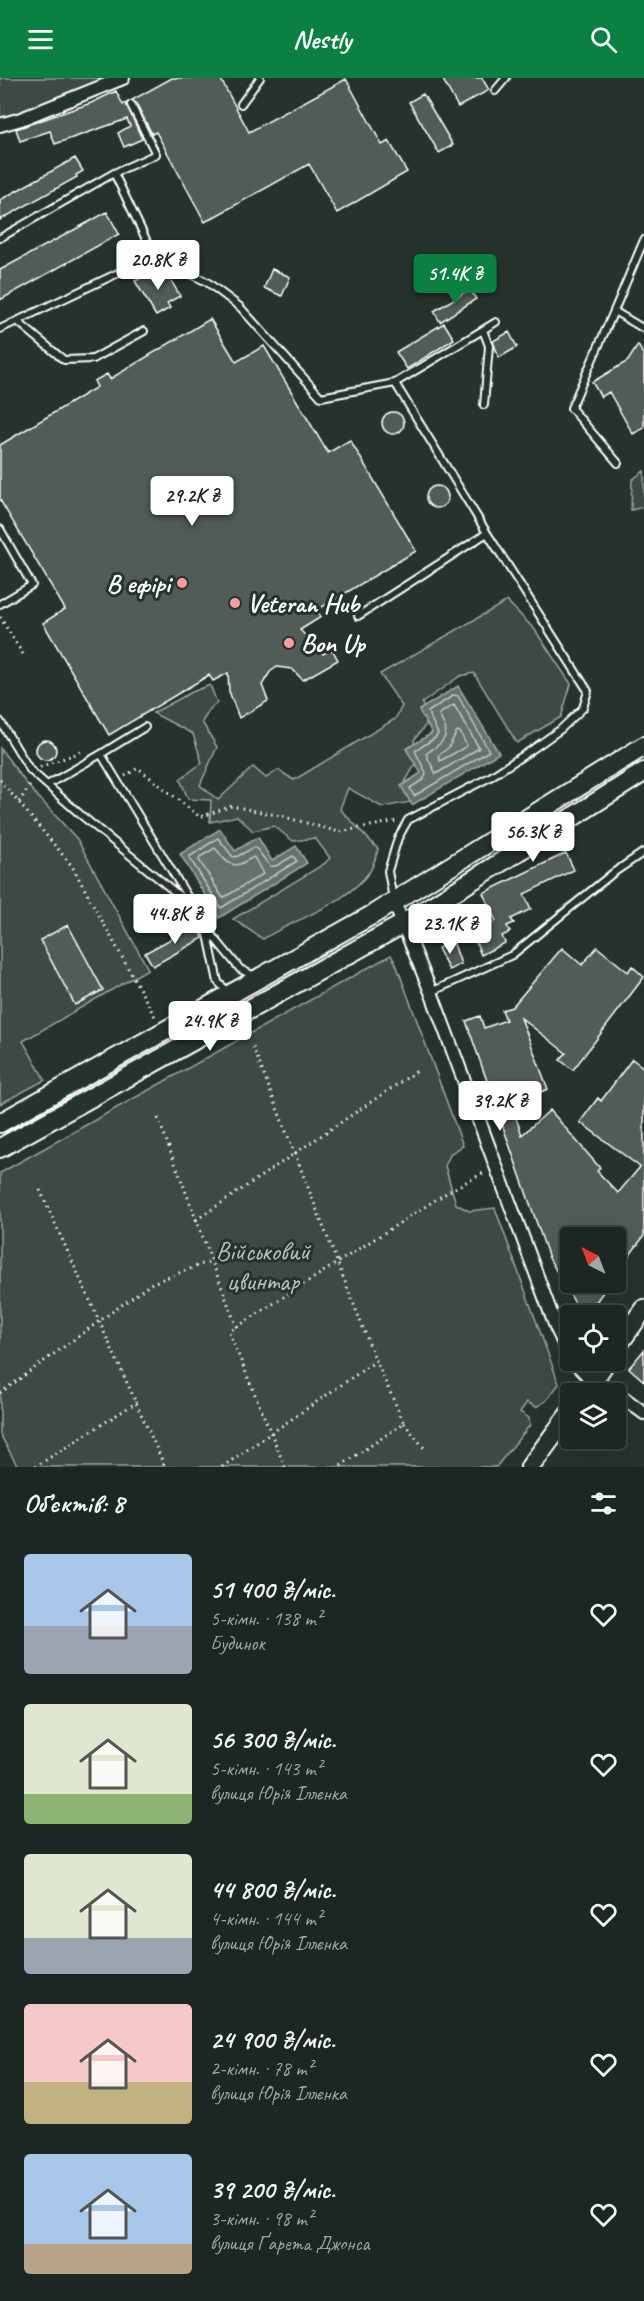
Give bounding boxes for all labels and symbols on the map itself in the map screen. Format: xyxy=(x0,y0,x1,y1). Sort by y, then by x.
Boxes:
pin: 20.8K ₴ xyxy=(103,240,213,291)
pin: 51.4K ₴ xyxy=(400,254,510,305)
pin: 29.2K ₴ xyxy=(137,476,247,527)
place label: В ефірі xyxy=(106,567,174,600)
marker: В ефірі xyxy=(175,576,189,590)
place label: Veteran Hub xyxy=(247,587,362,620)
marker: Veteran Hub xyxy=(228,596,242,610)
place label: Bon Up xyxy=(301,627,367,660)
marker: Bon Up xyxy=(282,636,296,650)
pin: 56.3K ₴ xyxy=(478,812,588,863)
pin: 44.8K ₴ xyxy=(120,894,230,945)
pin: 23.1K ₴ xyxy=(395,904,505,955)
pin: 24.9K ₴ xyxy=(155,1001,265,1052)
pin: 39.2K ₴ xyxy=(445,1081,555,1132)
north arrow xyxy=(560,1227,626,1293)
park label: Військовий цвинтар xyxy=(216,1235,312,1298)

